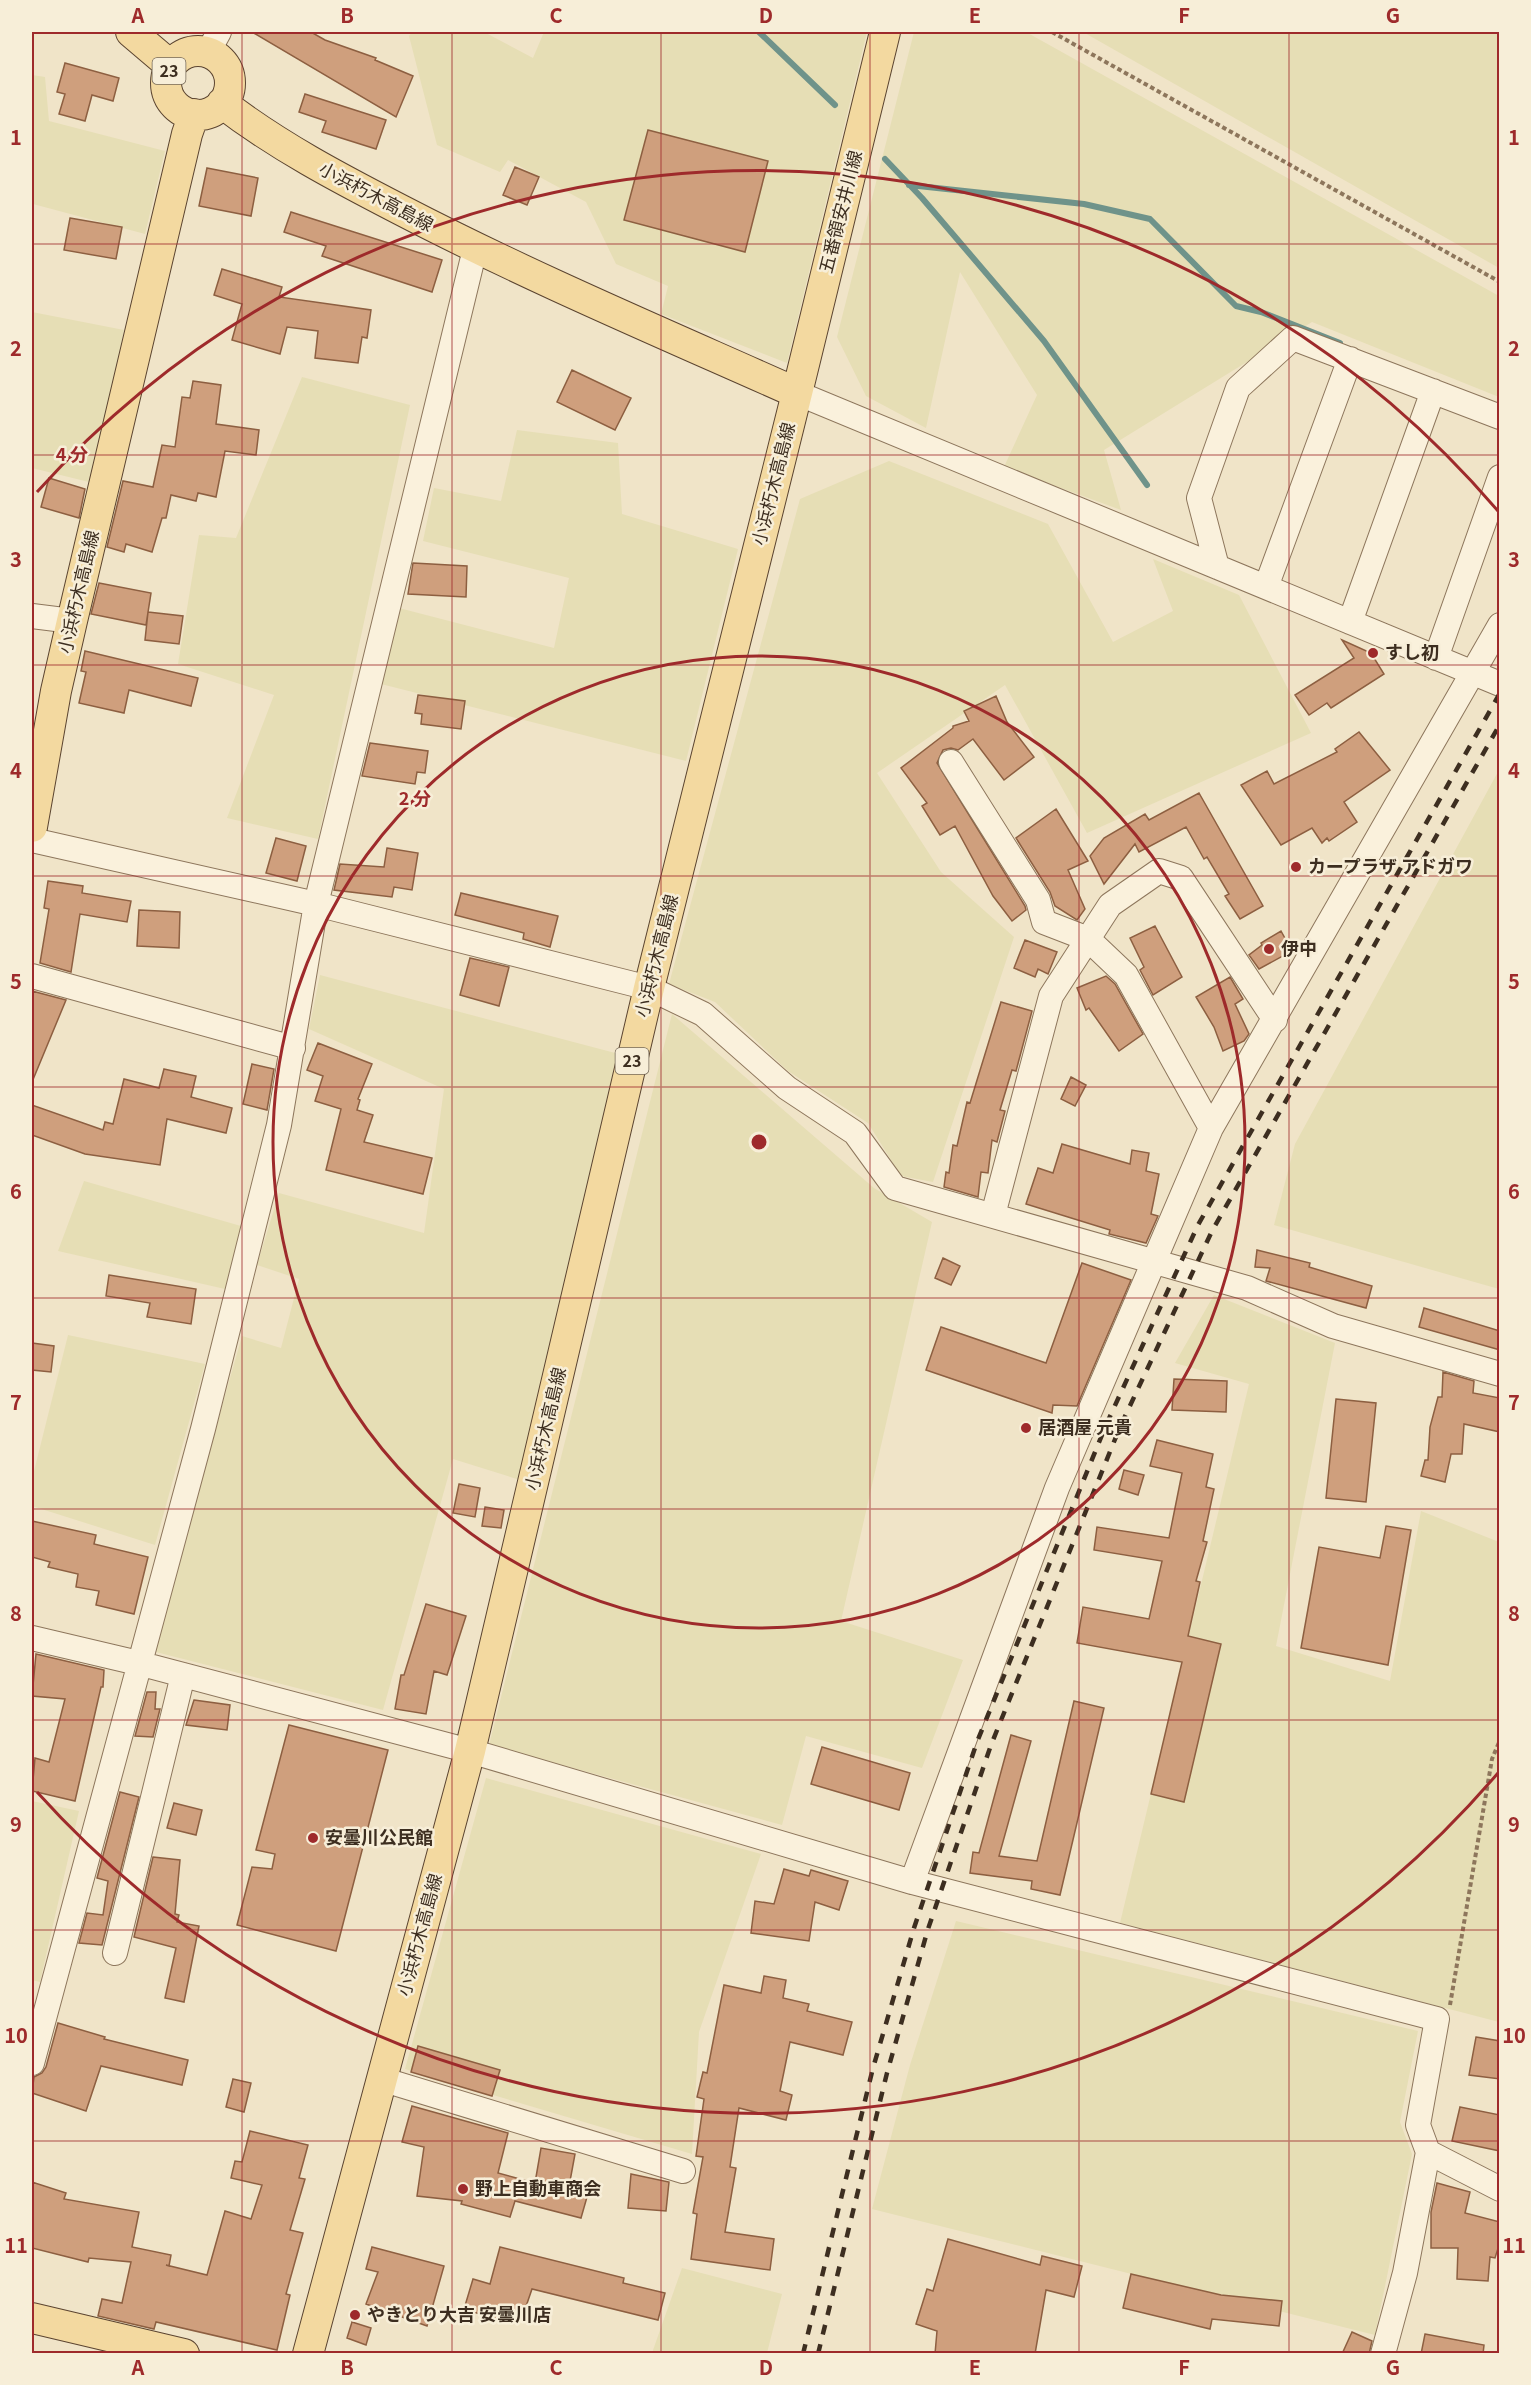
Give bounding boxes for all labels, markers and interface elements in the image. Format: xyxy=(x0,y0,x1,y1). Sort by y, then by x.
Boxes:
text: A xyxy=(131,0,145,29)
text: B xyxy=(340,0,354,29)
text: C xyxy=(549,0,563,29)
text: D xyxy=(759,0,773,29)
text: E xyxy=(969,0,981,29)
text: F xyxy=(1178,0,1190,29)
text: G xyxy=(1386,0,1400,29)
road number: 23 xyxy=(152,58,186,84)
text: 1 xyxy=(10,122,22,151)
text: 1 xyxy=(1508,122,1520,151)
street label: 五番領安井川線 xyxy=(811,147,867,276)
street label: 小浜朽木高島線 xyxy=(315,154,439,236)
text: 2 xyxy=(10,333,22,362)
text: 2 xyxy=(1508,333,1520,362)
street label: 小浜朽木高島線 xyxy=(744,419,800,548)
text: 4 分 xyxy=(56,440,88,466)
street label: 小浜朽木高島線 xyxy=(50,527,104,656)
text: 3 xyxy=(10,544,22,573)
text: 3 xyxy=(1508,544,1520,573)
place label: すし初 xyxy=(1385,638,1439,664)
marker: すし初 xyxy=(1366,646,1380,660)
text: 4 xyxy=(10,755,22,784)
text: 4 xyxy=(1508,755,1520,784)
text: 2 分 xyxy=(399,784,431,810)
place label: カープラザ アドガワ xyxy=(1308,852,1473,878)
marker: カープラザ アドガワ xyxy=(1289,860,1303,874)
street label: 小浜朽木高島線 xyxy=(627,891,683,1020)
place label: 伊中 xyxy=(1281,934,1317,960)
marker: 伊中 xyxy=(1262,942,1276,956)
text: 5 xyxy=(10,966,22,995)
text: 5 xyxy=(1508,966,1520,995)
road number: 23 xyxy=(616,1048,648,1074)
centre of rings xyxy=(749,1132,769,1152)
text: 6 xyxy=(10,1176,22,1205)
text: 6 xyxy=(1508,1176,1520,1205)
street label: 小浜朽木高島線 xyxy=(517,1364,571,1493)
text: 7 xyxy=(10,1387,22,1416)
text: 7 xyxy=(1508,1387,1520,1416)
place label: 居酒屋 元貴 xyxy=(1038,1413,1132,1439)
marker: 居酒屋 元貴 xyxy=(1019,1421,1033,1435)
text: 8 xyxy=(10,1598,22,1627)
text: 8 xyxy=(1508,1598,1520,1627)
text: 9 xyxy=(10,1809,22,1838)
text: 9 xyxy=(1508,1809,1520,1838)
place label: 安曇川公民館 xyxy=(325,1823,433,1849)
marker: 安曇川公民館 xyxy=(306,1831,320,1845)
street label: 小浜朽木高島線 xyxy=(389,1870,447,1999)
text: 10 xyxy=(4,2020,28,2049)
text: 10 xyxy=(1502,2020,1526,2049)
place label: 野上自動車商会 xyxy=(475,2174,601,2200)
marker: 野上自動車商会 xyxy=(456,2182,470,2196)
text: 11 xyxy=(4,2230,28,2259)
text: 11 xyxy=(1502,2230,1526,2259)
place label: やきとり大吉 安曇川店 xyxy=(367,2300,551,2326)
marker: やきとり大吉 安曇川店 xyxy=(348,2308,362,2322)
text: A xyxy=(131,2352,145,2381)
text: B xyxy=(340,2352,354,2381)
text: C xyxy=(549,2352,563,2381)
text: D xyxy=(759,2352,773,2381)
text: E xyxy=(969,2352,981,2381)
text: F xyxy=(1178,2352,1190,2381)
text: G xyxy=(1386,2352,1400,2381)

